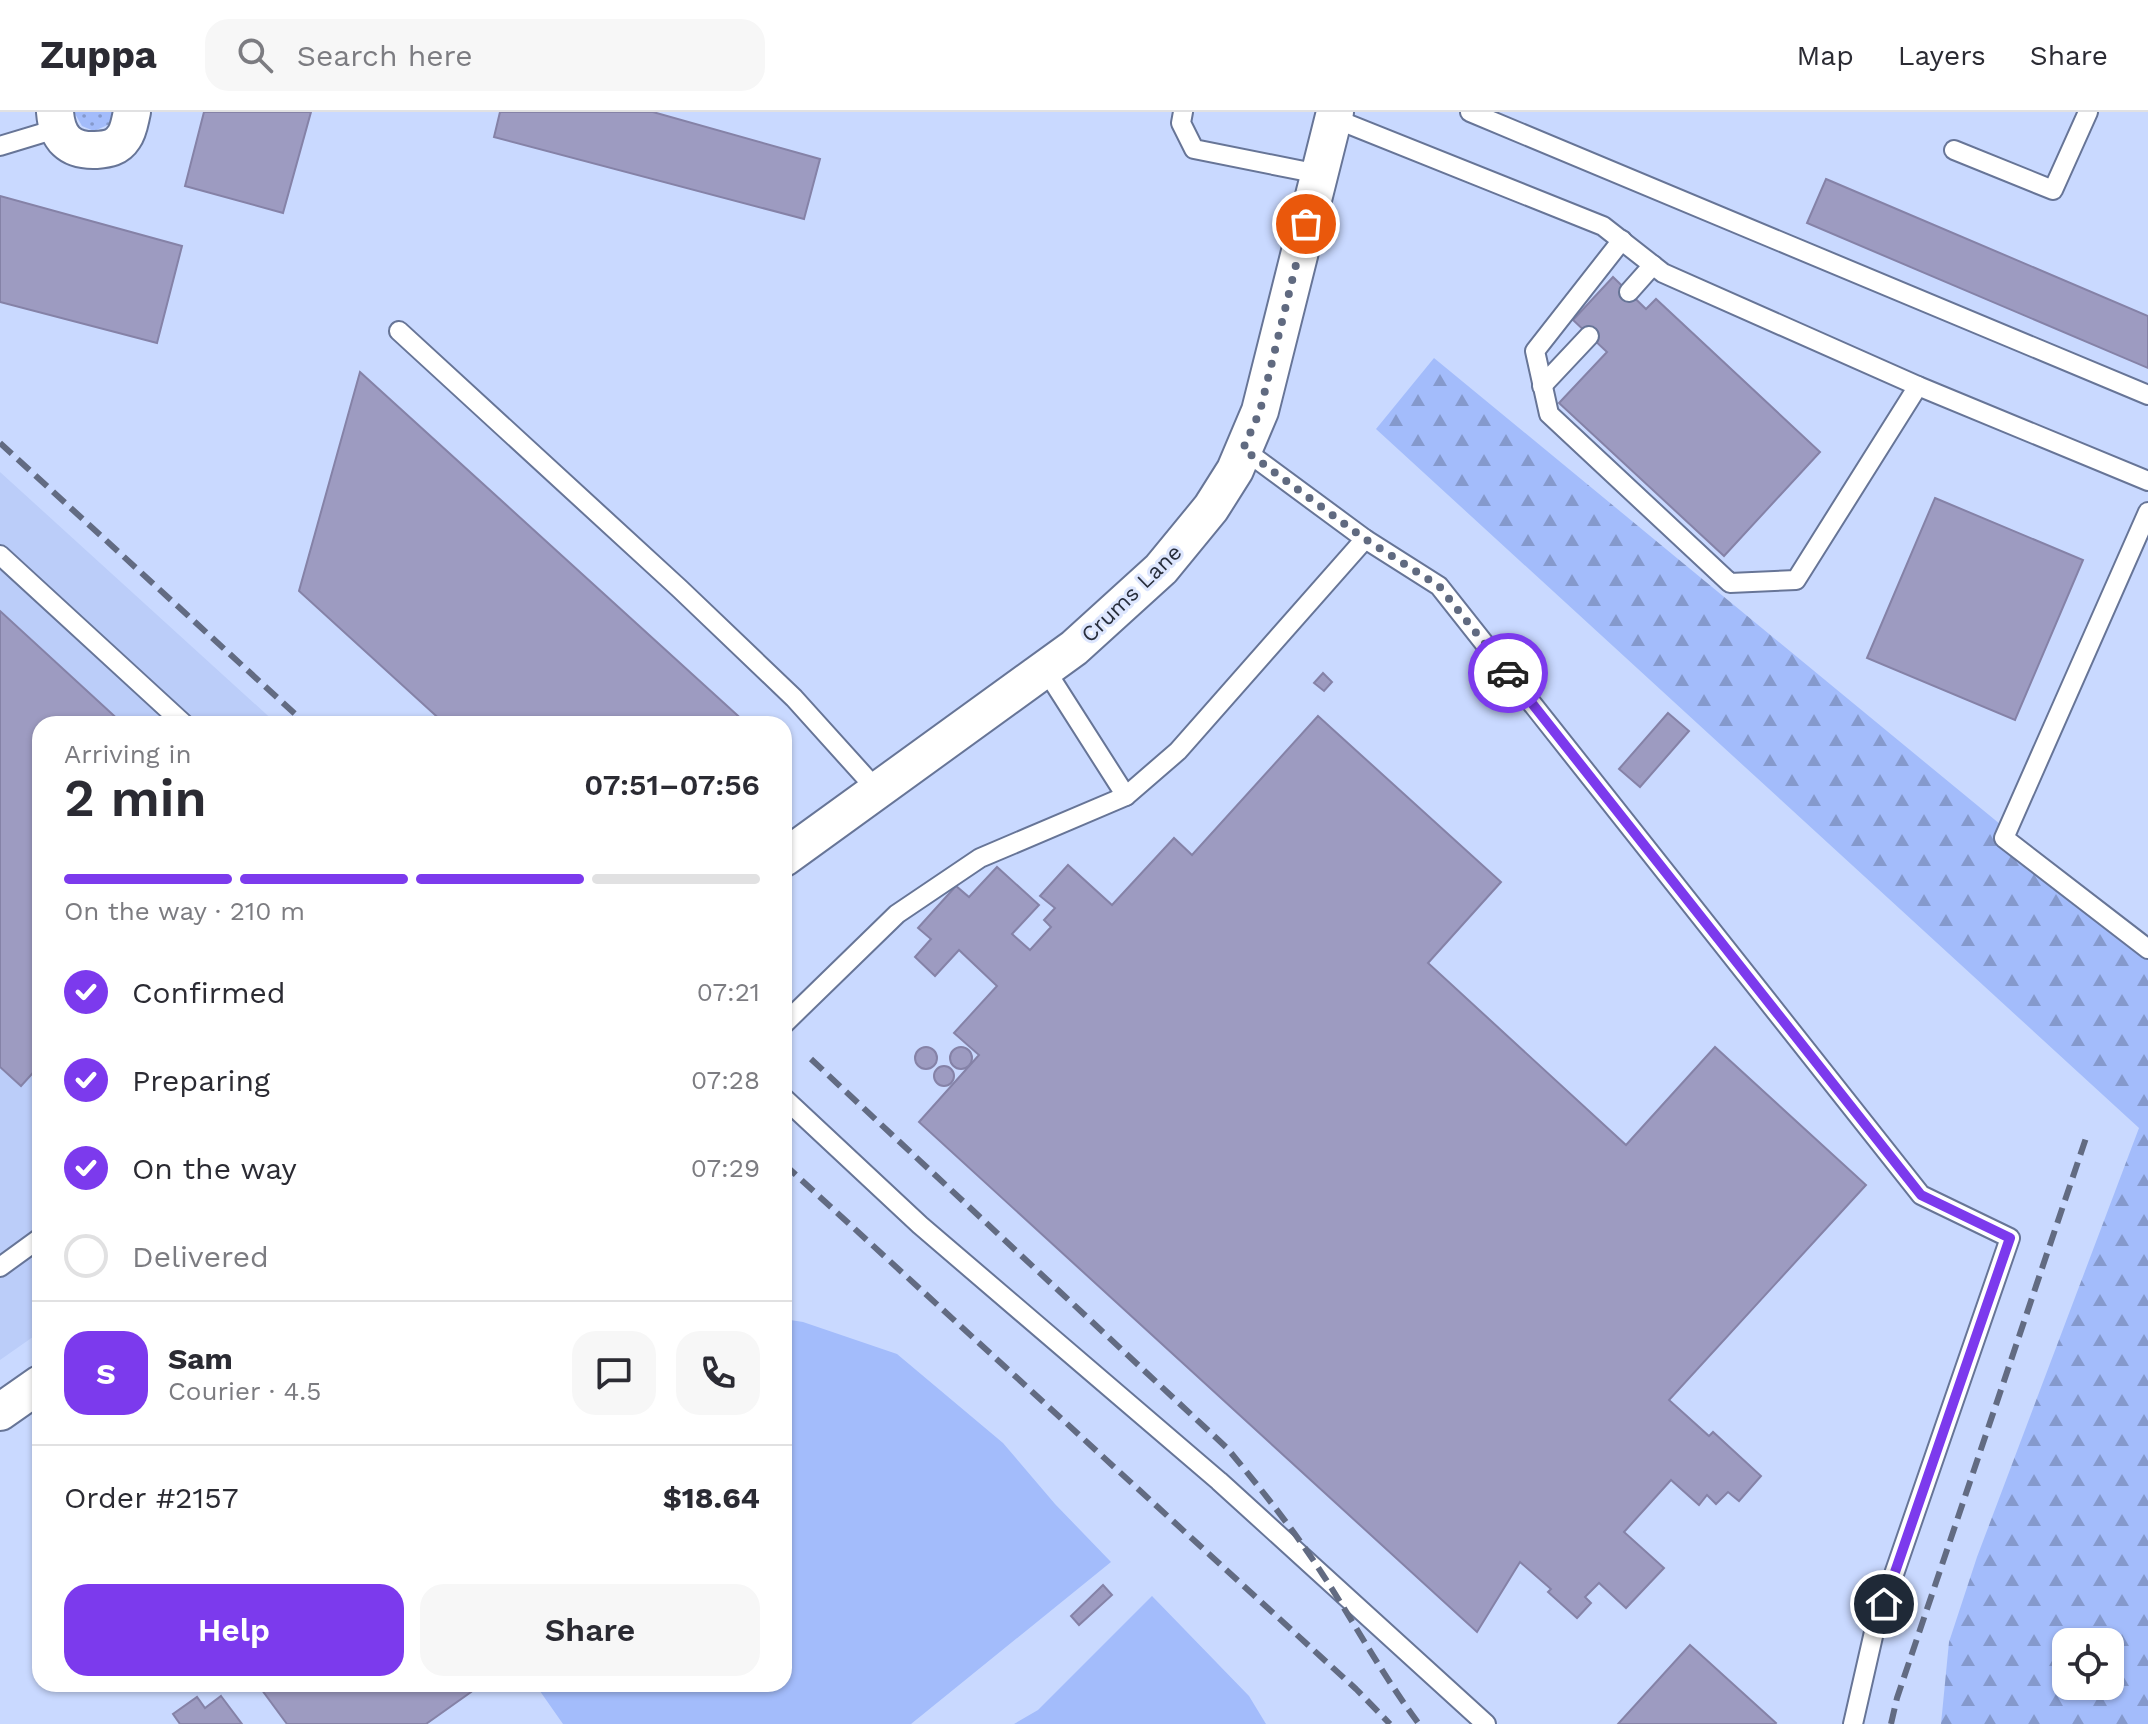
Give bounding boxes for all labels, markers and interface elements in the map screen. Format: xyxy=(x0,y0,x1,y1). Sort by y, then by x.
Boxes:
search box xyxy=(205,19,765,91)
text: Zuppa xyxy=(40,33,157,77)
icon: search xyxy=(233,33,277,77)
text: Search here xyxy=(297,38,473,73)
text: Map xyxy=(1797,39,1854,72)
text: Layers xyxy=(1898,39,1986,72)
text: Share xyxy=(2030,39,2108,72)
pin xyxy=(1272,190,1340,258)
icon: bag xyxy=(1284,202,1328,246)
street label: Crums Lane xyxy=(1076,539,1187,647)
courier xyxy=(1468,633,1548,713)
icon: car xyxy=(1486,651,1530,695)
text: Arriving in xyxy=(64,739,192,769)
text: 07:51–07:56 xyxy=(584,767,760,802)
text: 2 min xyxy=(64,768,207,829)
text: On the way · 210 m xyxy=(64,896,305,926)
icon: check xyxy=(64,970,108,1014)
text: Confirmed xyxy=(132,975,286,1010)
text: 07:21 xyxy=(697,977,760,1007)
icon: check xyxy=(64,1058,108,1102)
text: Preparing xyxy=(132,1063,270,1098)
text: 07:28 xyxy=(691,1065,760,1095)
icon: check xyxy=(64,1146,108,1190)
text: On the way xyxy=(132,1151,297,1186)
text: 07:29 xyxy=(691,1153,760,1183)
text: Delivered xyxy=(132,1239,269,1274)
button: chat xyxy=(572,1331,656,1415)
button: phone xyxy=(676,1331,760,1415)
text: Sam xyxy=(168,1341,233,1376)
text: S xyxy=(96,1356,116,1391)
text: Courier · 4.5 xyxy=(168,1376,321,1406)
text: Order #2157 xyxy=(64,1480,239,1515)
text: $18.64 xyxy=(663,1480,760,1515)
pin xyxy=(1850,1570,1918,1638)
icon: home xyxy=(1862,1582,1906,1626)
button: Help xyxy=(64,1584,404,1676)
button: Share xyxy=(420,1584,760,1676)
map controls xyxy=(2052,1628,2124,1700)
button: locate xyxy=(2052,1628,2124,1700)

